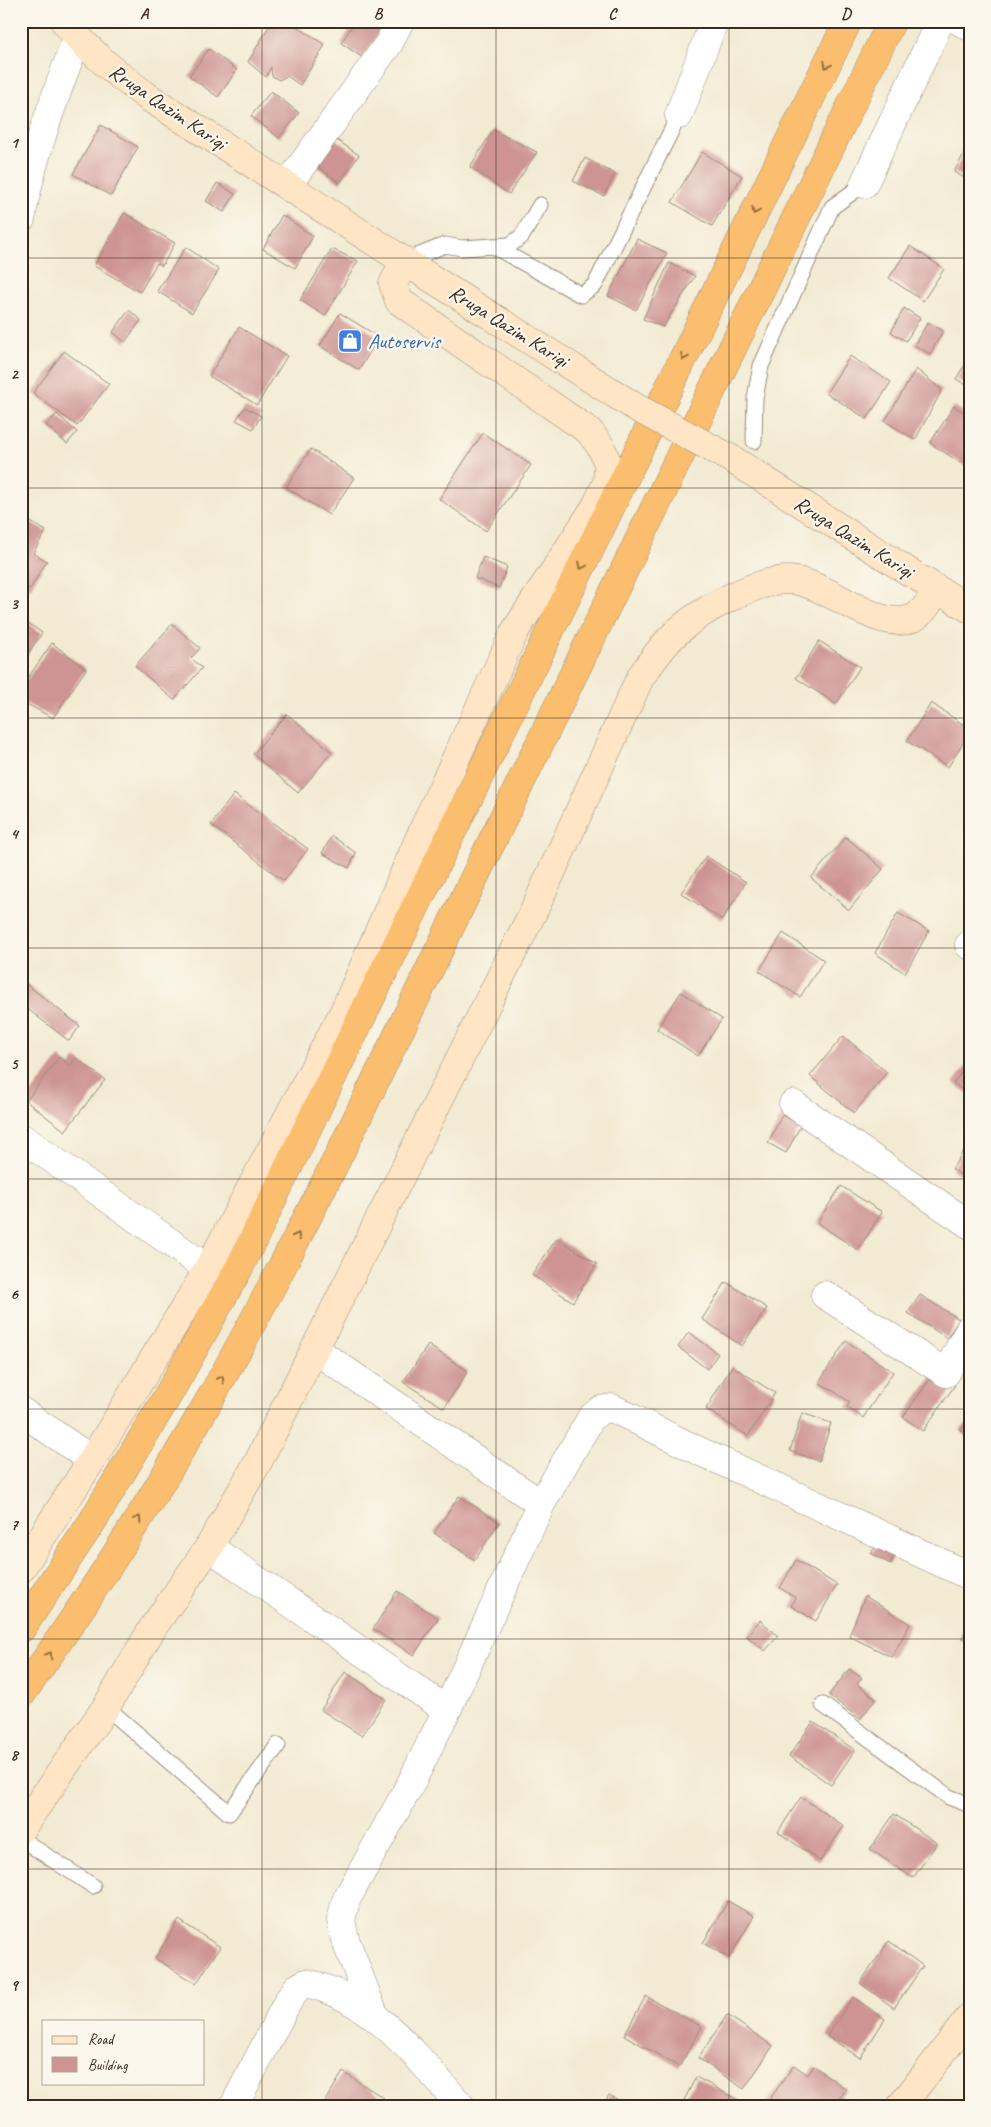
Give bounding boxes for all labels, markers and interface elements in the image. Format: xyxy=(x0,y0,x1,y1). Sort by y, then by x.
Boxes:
text: A xyxy=(140,4,150,24)
text: B xyxy=(374,4,384,24)
text: C xyxy=(608,4,618,24)
text: D xyxy=(841,4,852,24)
street label: Rruga Qazim Kariqi xyxy=(104,58,234,157)
one-way arrow xyxy=(822,60,833,69)
text: 1 xyxy=(10,133,19,153)
one-way arrow xyxy=(751,206,761,215)
street label: Rruga Qazim Kariqi xyxy=(445,279,576,375)
shop icon: Autoservis xyxy=(337,328,363,354)
place label: Autoservis xyxy=(368,328,442,354)
one-way arrow xyxy=(679,352,690,361)
text: 2 xyxy=(10,364,19,384)
street label: Rruga Qazim Kariqi xyxy=(790,490,921,586)
one-way arrow xyxy=(578,561,588,570)
text: 3 xyxy=(10,594,19,614)
text: 4 xyxy=(10,824,19,844)
text: 5 xyxy=(11,1054,20,1074)
one-way arrow xyxy=(291,1232,301,1241)
text: 6 xyxy=(10,1284,19,1304)
one-way arrow xyxy=(215,1376,225,1385)
text: 7 xyxy=(10,1515,19,1535)
one-way arrow xyxy=(132,1516,142,1525)
one-way arrow xyxy=(43,1651,52,1661)
text: 8 xyxy=(10,1745,19,1765)
text: 9 xyxy=(10,1975,19,1995)
legend xyxy=(42,2020,205,2084)
text: Road xyxy=(88,2030,115,2049)
text: Building xyxy=(88,2056,128,2075)

